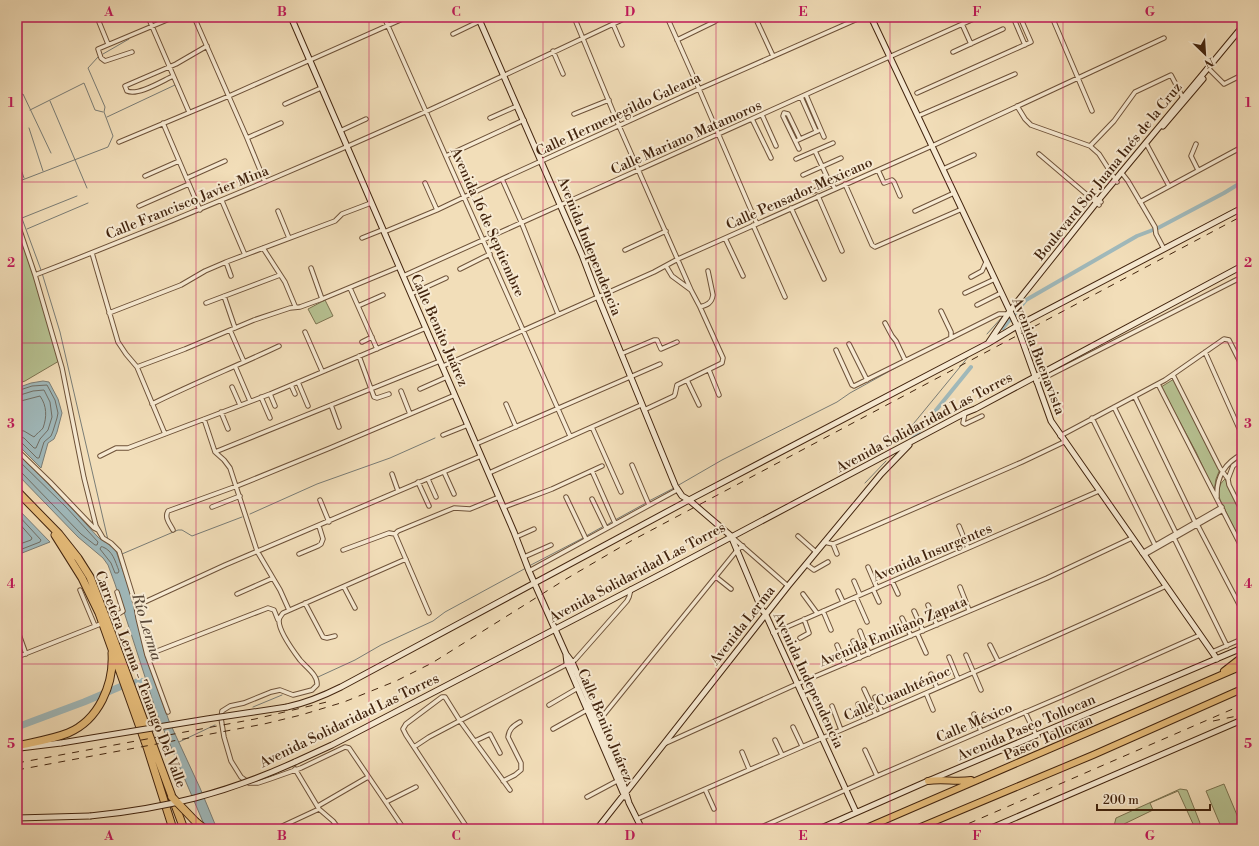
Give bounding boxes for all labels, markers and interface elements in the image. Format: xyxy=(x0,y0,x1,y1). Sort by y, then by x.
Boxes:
text: A xyxy=(103,4,114,20)
text: B xyxy=(277,4,287,20)
text: C xyxy=(451,4,461,20)
text: D xyxy=(625,4,635,20)
text: E xyxy=(798,4,808,20)
text: F xyxy=(972,4,982,20)
text: G xyxy=(1145,4,1156,20)
north arrow xyxy=(1185,34,1225,74)
text: N xyxy=(1202,54,1216,70)
street label: Calle Hermenegildo Galeana xyxy=(533,68,705,161)
street label: Boulevard Sor Juana Inés de la Cruz xyxy=(1031,79,1187,265)
text: 1 xyxy=(8,95,15,111)
text: 1 xyxy=(1245,95,1252,111)
street label: Calle Mariano Matamoros xyxy=(608,96,765,179)
street label: Avenida 16 de Septiembre xyxy=(446,144,528,300)
street label: Calle Pensador Mexicano xyxy=(723,153,876,234)
street label: Calle Francisco Javier Mina xyxy=(103,162,272,244)
street label: Avenida Independencia xyxy=(553,173,625,319)
text: 2 xyxy=(7,255,15,271)
text: 2 xyxy=(1244,255,1252,271)
street label: Calle Benito Juárez xyxy=(406,271,472,390)
street label: Avenida Buenavista xyxy=(1007,294,1069,418)
street label: Avenida Solidaridad Las Torres xyxy=(832,369,1016,478)
text: 3 xyxy=(7,416,15,432)
text: 3 xyxy=(1244,416,1252,432)
street label: Avenida Solidaridad Las Torres xyxy=(545,519,729,628)
street label: Avenida Insurgentes xyxy=(869,520,995,587)
street label: Carretera Lerma - Tenango Del Valle xyxy=(90,568,190,790)
text: 4 xyxy=(7,576,16,592)
text: 4 xyxy=(1244,576,1253,592)
street label: Avenida Lerma xyxy=(706,582,780,670)
water label: Río Lerma xyxy=(127,590,166,664)
street label: Avenida Emiliano Zapata xyxy=(816,592,971,672)
street label: Avenida Independencia xyxy=(768,609,848,752)
street label: Calle Cuauhtémoc xyxy=(841,662,954,726)
street label: Calle Benito Juárez xyxy=(573,666,637,785)
street label: Avenida Solidaridad Las Torres xyxy=(256,670,442,773)
street label: Avenida Paseo Tollocan xyxy=(954,690,1098,764)
street label: Calle México xyxy=(934,699,1015,747)
street label: Paseo Tollocan xyxy=(1001,711,1095,763)
text: 5 xyxy=(7,736,15,752)
text: 5 xyxy=(1244,736,1252,752)
scale bar xyxy=(1097,786,1210,812)
text: 200 m xyxy=(1103,793,1139,808)
text: A xyxy=(103,828,114,844)
text: B xyxy=(277,828,287,844)
text: C xyxy=(451,828,461,844)
text: D xyxy=(625,828,635,844)
text: E xyxy=(798,828,808,844)
text: F xyxy=(972,828,982,844)
text: G xyxy=(1145,828,1156,844)

